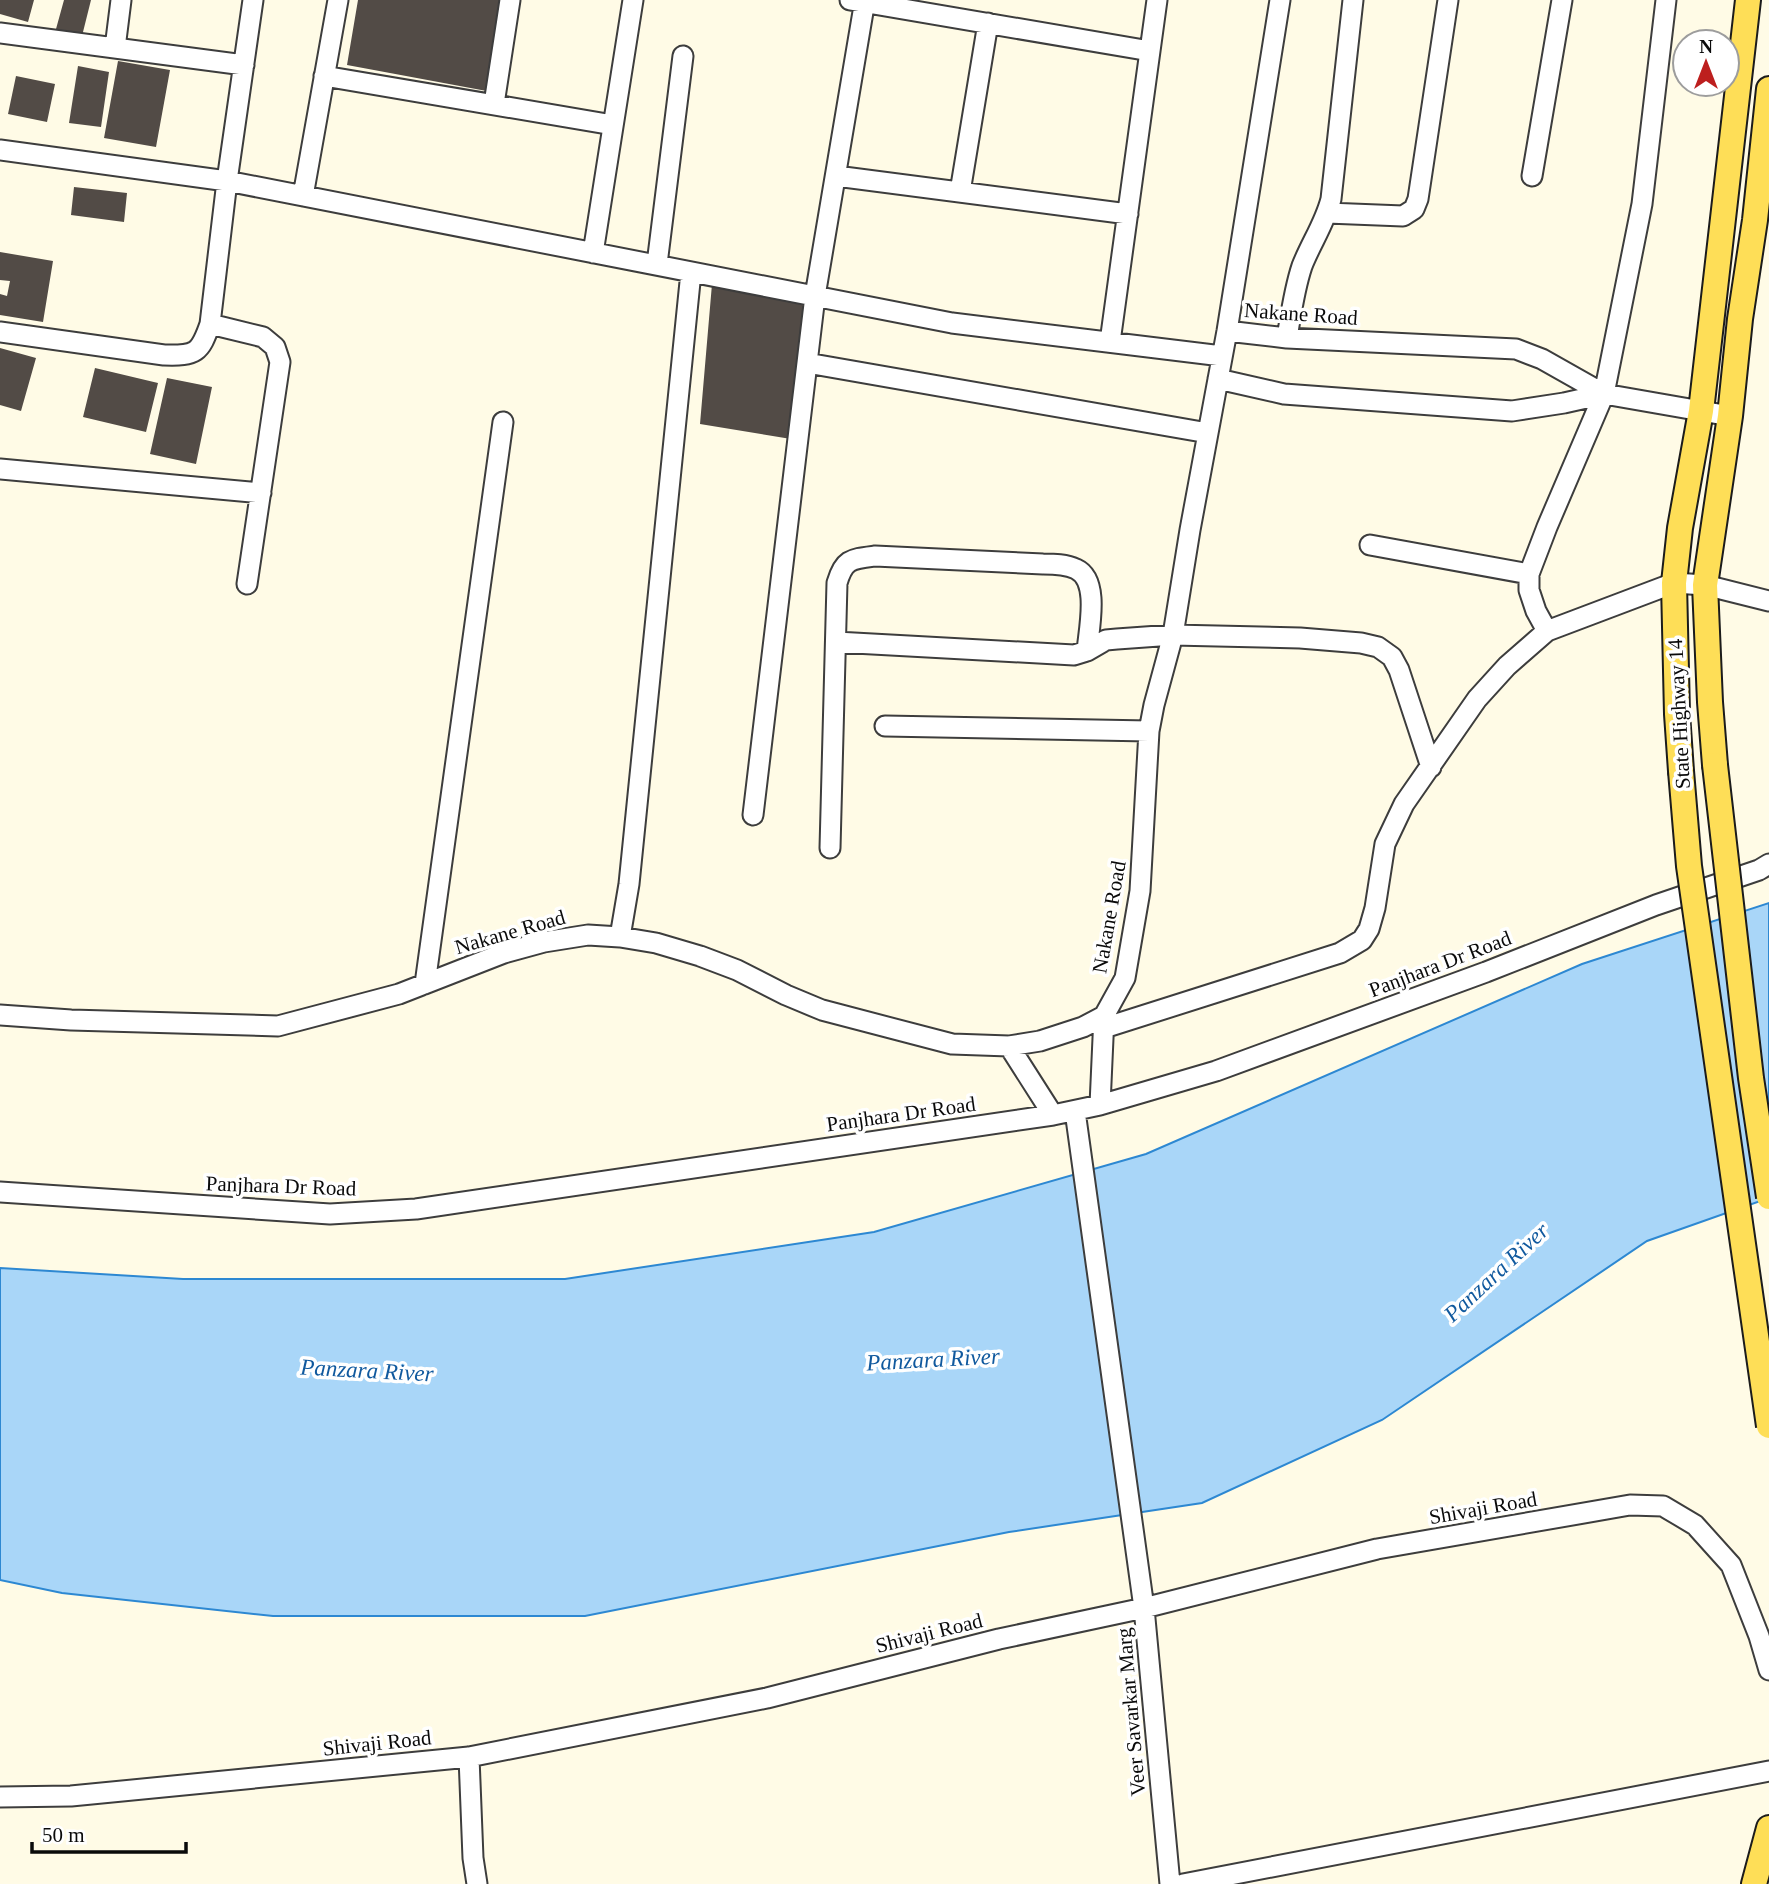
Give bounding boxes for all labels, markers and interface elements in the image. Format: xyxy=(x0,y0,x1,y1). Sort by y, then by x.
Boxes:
north arrow xyxy=(1671,28,1741,98)
text: N xyxy=(1699,36,1713,57)
street label: Nakane Road xyxy=(1243,298,1359,330)
street label: State Highway 14 xyxy=(1663,638,1695,790)
street label: Nakane Road xyxy=(1087,858,1131,975)
street label: Nakane Road xyxy=(452,905,568,959)
street label: Panjhara Dr Road xyxy=(1365,926,1515,1002)
street label: Panjhara Dr Road xyxy=(825,1092,978,1136)
street label: Panjhara Dr Road xyxy=(205,1171,357,1201)
water label: Panzara River xyxy=(1438,1217,1554,1328)
water label: Panzara River xyxy=(865,1343,1001,1376)
water label: Panzara River xyxy=(299,1354,435,1387)
street label: Shivaji Road xyxy=(1427,1487,1539,1529)
street label: Shivaji Road xyxy=(873,1608,985,1658)
street label: Veer Savarkar Marg xyxy=(1112,1626,1150,1797)
street label: Shivaji Road xyxy=(321,1725,433,1761)
scale bar xyxy=(32,1811,186,1855)
text: 50 m xyxy=(42,1823,85,1847)

